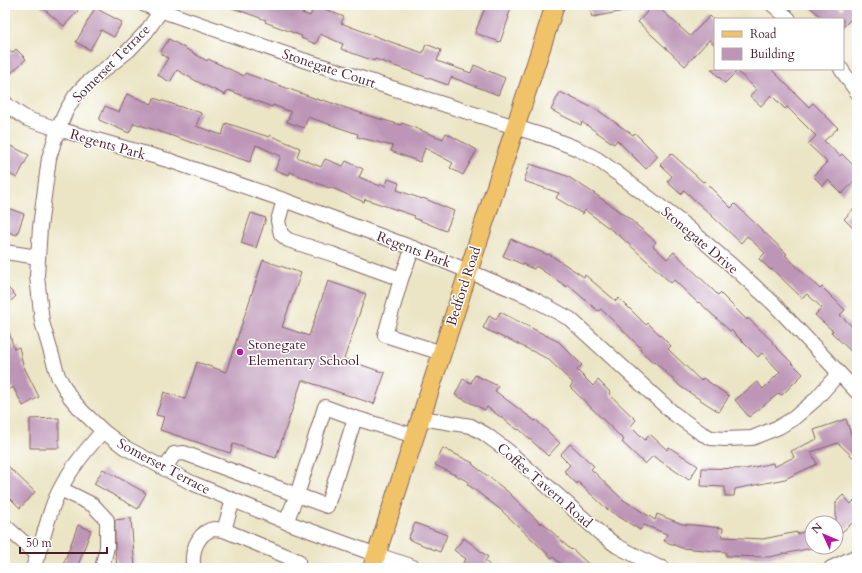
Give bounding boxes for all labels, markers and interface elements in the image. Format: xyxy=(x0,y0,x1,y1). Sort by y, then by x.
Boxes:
legend xyxy=(714,18,844,70)
street label: Somerset Terrace xyxy=(68,20,154,106)
text: Road xyxy=(750,26,777,42)
street label: Stonegate Court xyxy=(280,44,379,93)
text: Building xyxy=(750,46,795,62)
street label: Regents Park xyxy=(68,125,148,165)
street label: Stonegate Drive xyxy=(657,202,742,278)
street label: Regents Park xyxy=(374,227,454,272)
street label: Bedford Road xyxy=(442,244,485,328)
place label: Stonegate Elementary School xyxy=(248,335,360,370)
marker: Stonegate Elementary School xyxy=(235,347,245,357)
street label: Somerset Terrace xyxy=(114,434,214,499)
street label: Coffee Tavern Road xyxy=(493,439,597,532)
north arrow xyxy=(804,515,844,555)
text: N xyxy=(808,519,826,537)
scale bar xyxy=(20,529,107,555)
text: 50 m xyxy=(26,535,53,551)

